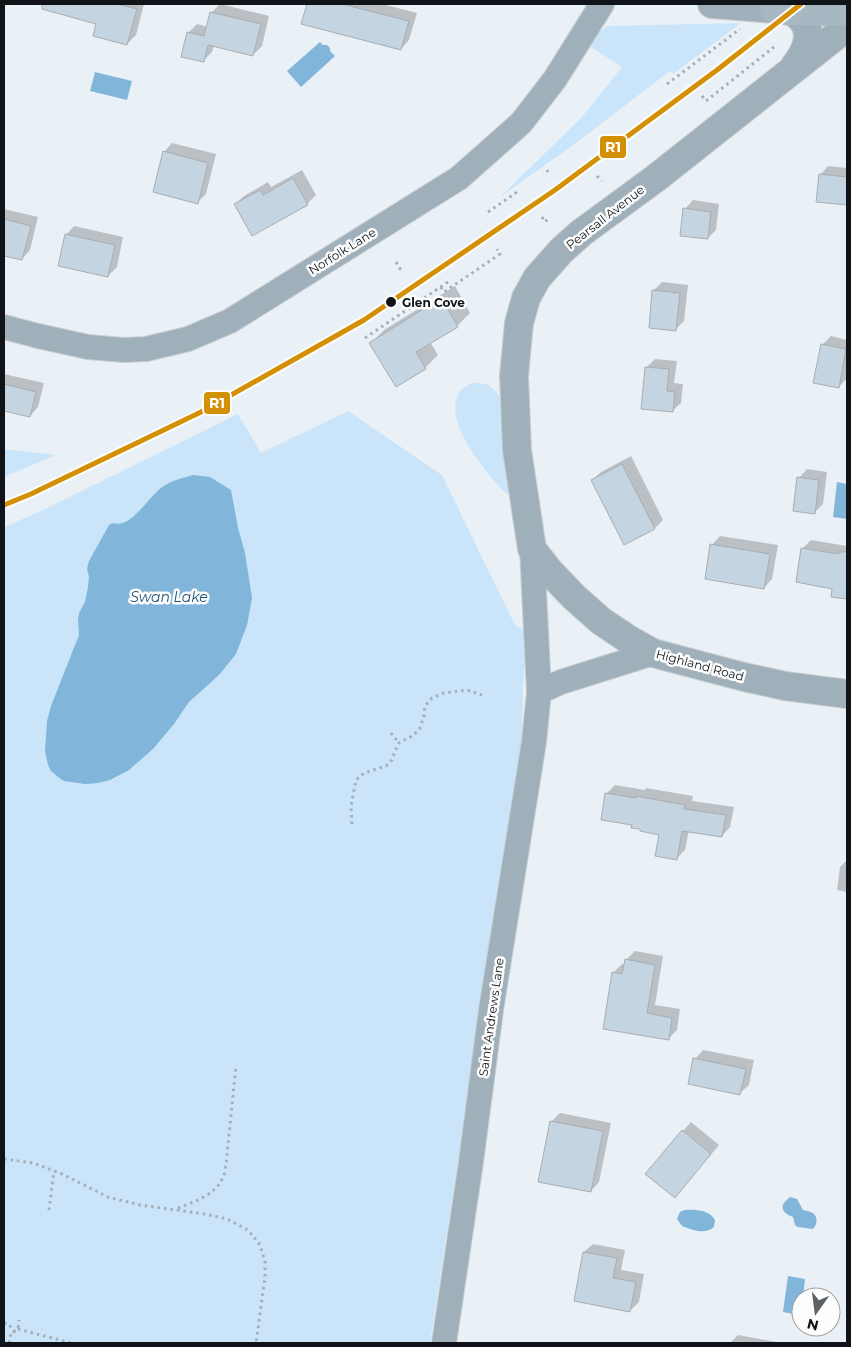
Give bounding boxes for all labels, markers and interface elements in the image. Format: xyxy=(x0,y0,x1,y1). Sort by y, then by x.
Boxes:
line badge: R1 xyxy=(599,135,627,159)
text: R1 xyxy=(605,138,621,156)
street label: Pearsall Avenue xyxy=(563,182,647,252)
street label: Norfolk Lane xyxy=(306,224,378,278)
marker: Glen Cove xyxy=(384,295,398,309)
place label: Glen Cove xyxy=(402,295,465,310)
line badge: R1 xyxy=(203,391,231,415)
text: R1 xyxy=(209,394,225,412)
water label: Swan Lake xyxy=(130,588,208,606)
street label: Highland Road xyxy=(654,646,746,684)
street label: Saint Andrews Lane xyxy=(475,957,507,1077)
north arrow xyxy=(791,1287,841,1337)
text: N xyxy=(805,1315,821,1335)

